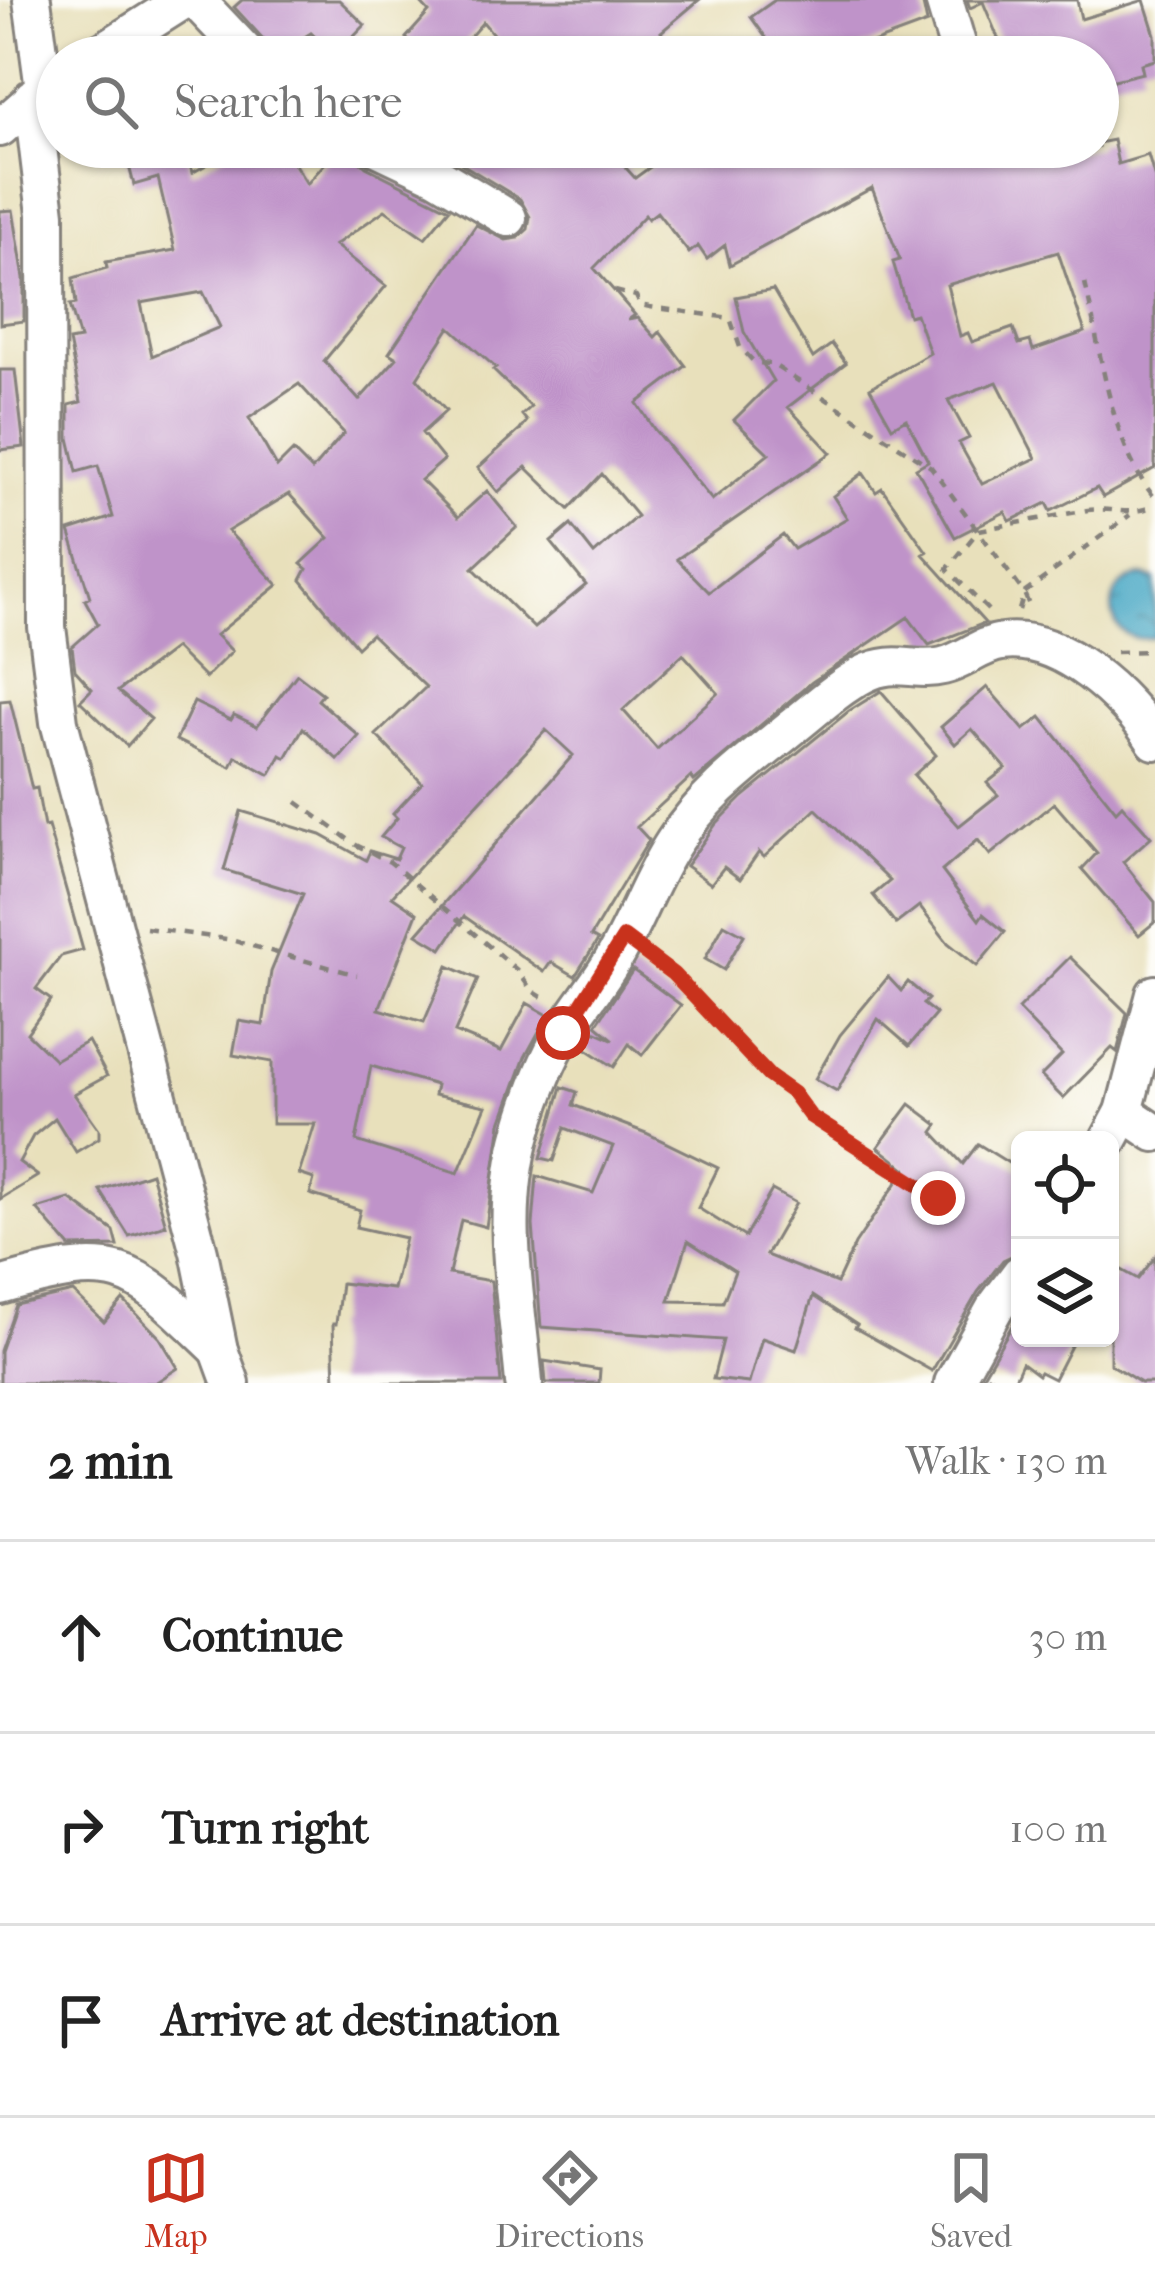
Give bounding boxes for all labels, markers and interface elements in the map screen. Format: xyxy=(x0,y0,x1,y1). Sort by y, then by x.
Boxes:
search box xyxy=(36,36,1119,168)
icon: search xyxy=(78,69,144,135)
text: Search here xyxy=(174,76,402,129)
route start xyxy=(536,1006,590,1060)
map controls xyxy=(1011,1131,1119,1347)
button: locate xyxy=(1011,1131,1119,1239)
route end xyxy=(911,1171,965,1225)
button: layers xyxy=(1011,1239,1119,1347)
text: 2 min xyxy=(48,1431,172,1491)
text: Walk · 130 m xyxy=(906,1438,1107,1484)
icon: ahead xyxy=(48,1604,114,1670)
text: Continue xyxy=(162,1610,343,1663)
text: 30 m xyxy=(1029,1614,1107,1660)
icon: right xyxy=(48,1796,114,1862)
text: Turn right xyxy=(162,1802,369,1855)
text: 100 m xyxy=(1009,1806,1107,1852)
icon: arrive xyxy=(48,1988,114,2054)
text: Arrive at destination xyxy=(162,1994,559,2047)
tab: Map xyxy=(143,2145,209,2256)
tab: Directions xyxy=(495,2145,644,2256)
tab: Saved xyxy=(930,2145,1012,2256)

